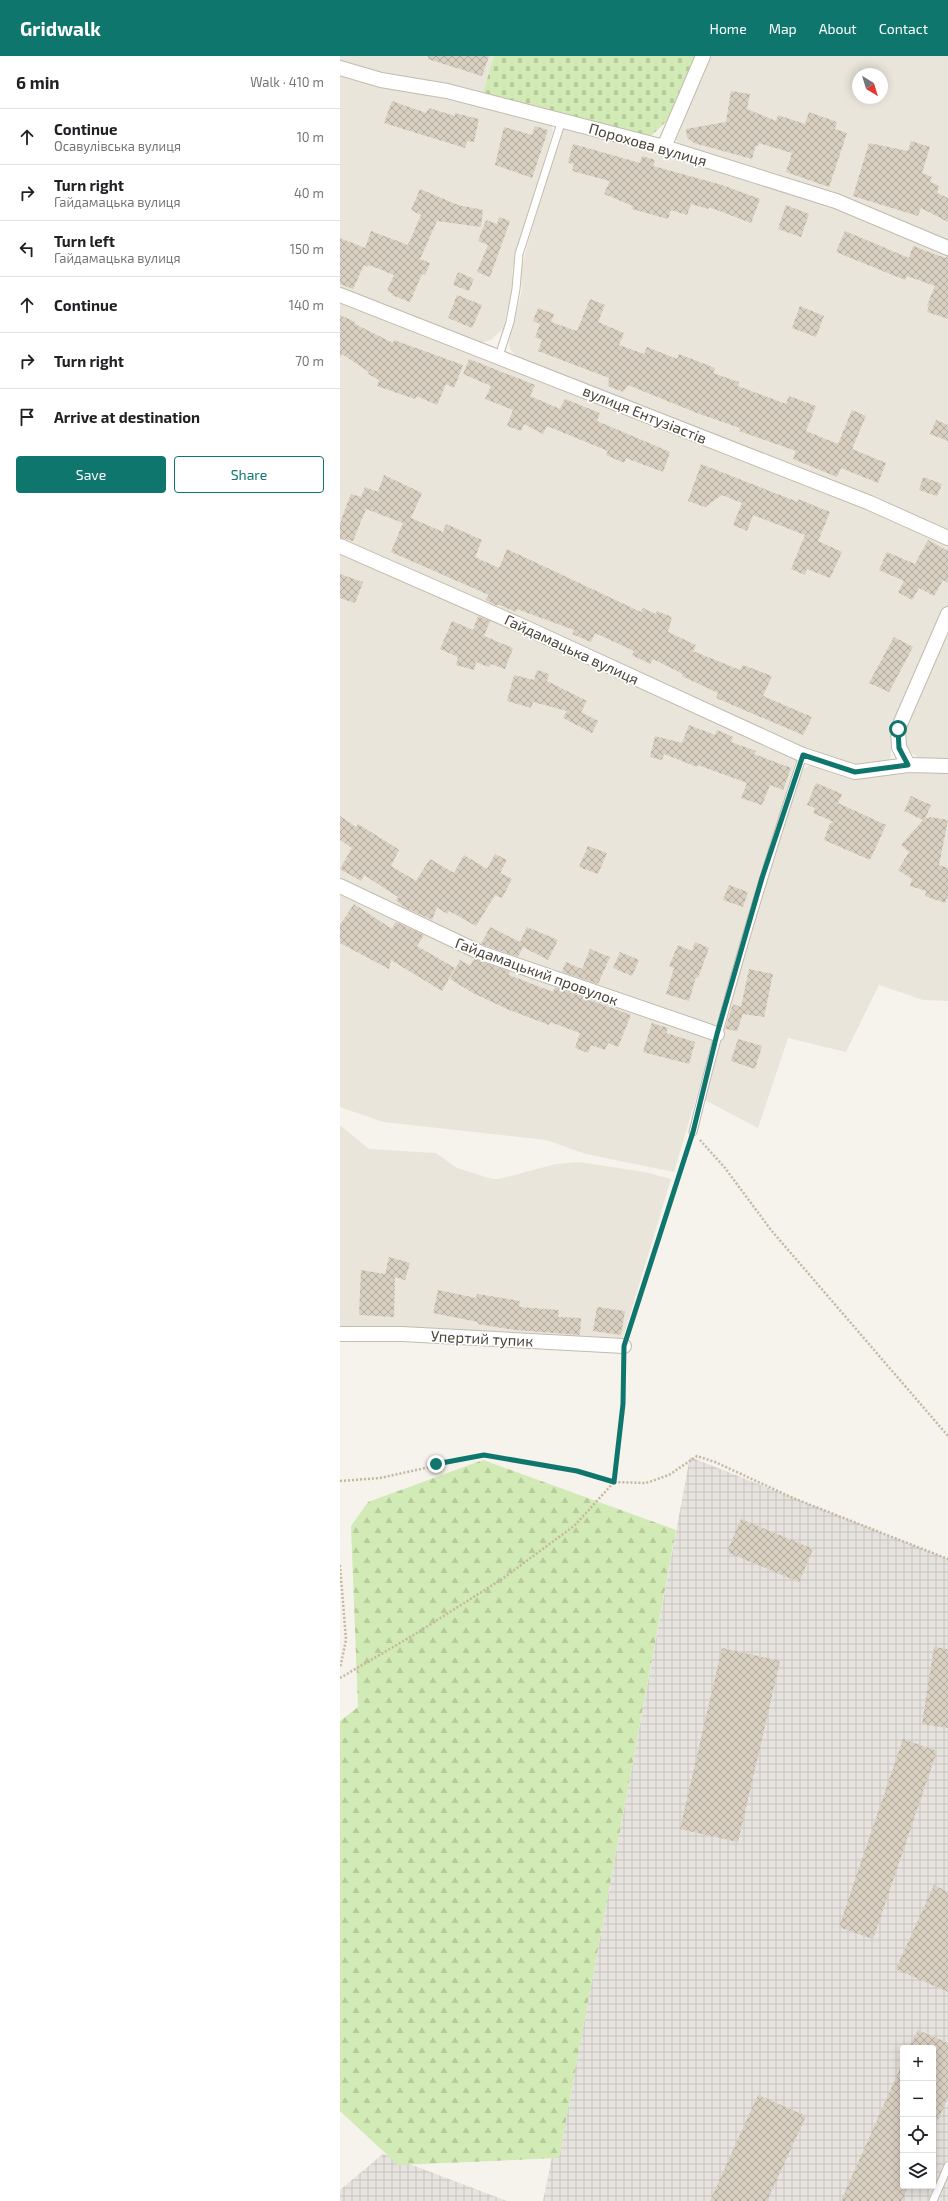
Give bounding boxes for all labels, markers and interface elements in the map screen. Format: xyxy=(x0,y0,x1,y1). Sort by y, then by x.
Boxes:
text: Gridwalk xyxy=(20,17,101,40)
text: Home xyxy=(710,20,747,37)
text: Map xyxy=(769,20,797,37)
text: About xyxy=(819,20,857,37)
text: Contact xyxy=(879,20,928,37)
north arrow xyxy=(852,68,888,104)
text: 6 min xyxy=(16,72,60,92)
text: Walk · 410 m xyxy=(250,74,324,90)
street label: Порохова вулиця xyxy=(587,119,709,170)
text: Continue xyxy=(54,120,117,138)
icon: ahead xyxy=(16,126,38,148)
text: 10 m xyxy=(297,129,324,145)
text: Осавулівська вулиця xyxy=(54,138,181,154)
text: Turn right xyxy=(54,176,124,194)
icon: right xyxy=(16,182,38,204)
text: 40 m xyxy=(294,185,324,201)
text: Гайдамацька вулиця xyxy=(54,194,181,210)
text: Turn left xyxy=(54,232,115,250)
icon: left xyxy=(16,238,38,260)
text: 150 m xyxy=(290,241,324,257)
text: Гайдамацька вулиця xyxy=(54,250,181,266)
icon: ahead xyxy=(16,294,38,316)
text: Continue xyxy=(54,296,117,314)
text: 140 m xyxy=(289,297,324,313)
icon: right xyxy=(16,350,38,372)
text: Turn right xyxy=(54,352,124,370)
text: 70 m xyxy=(295,353,324,369)
street label: вулиця Ентузіастів xyxy=(580,381,710,448)
icon: arrive xyxy=(16,406,38,428)
text: Arrive at destination xyxy=(54,408,200,426)
button: Save xyxy=(16,456,166,493)
button: Share xyxy=(174,456,324,493)
street label: Гайдамацька вулиця xyxy=(502,610,642,689)
route start xyxy=(889,720,907,738)
street label: Гайдамацький провулок xyxy=(453,933,621,1010)
street label: Упертий тупик xyxy=(430,1326,534,1351)
route end xyxy=(427,1455,445,1473)
map controls xyxy=(900,2045,936,2189)
button: + xyxy=(900,2045,936,2081)
button: − xyxy=(900,2081,936,2117)
button: locate xyxy=(900,2117,936,2153)
button: layers xyxy=(900,2153,936,2189)

